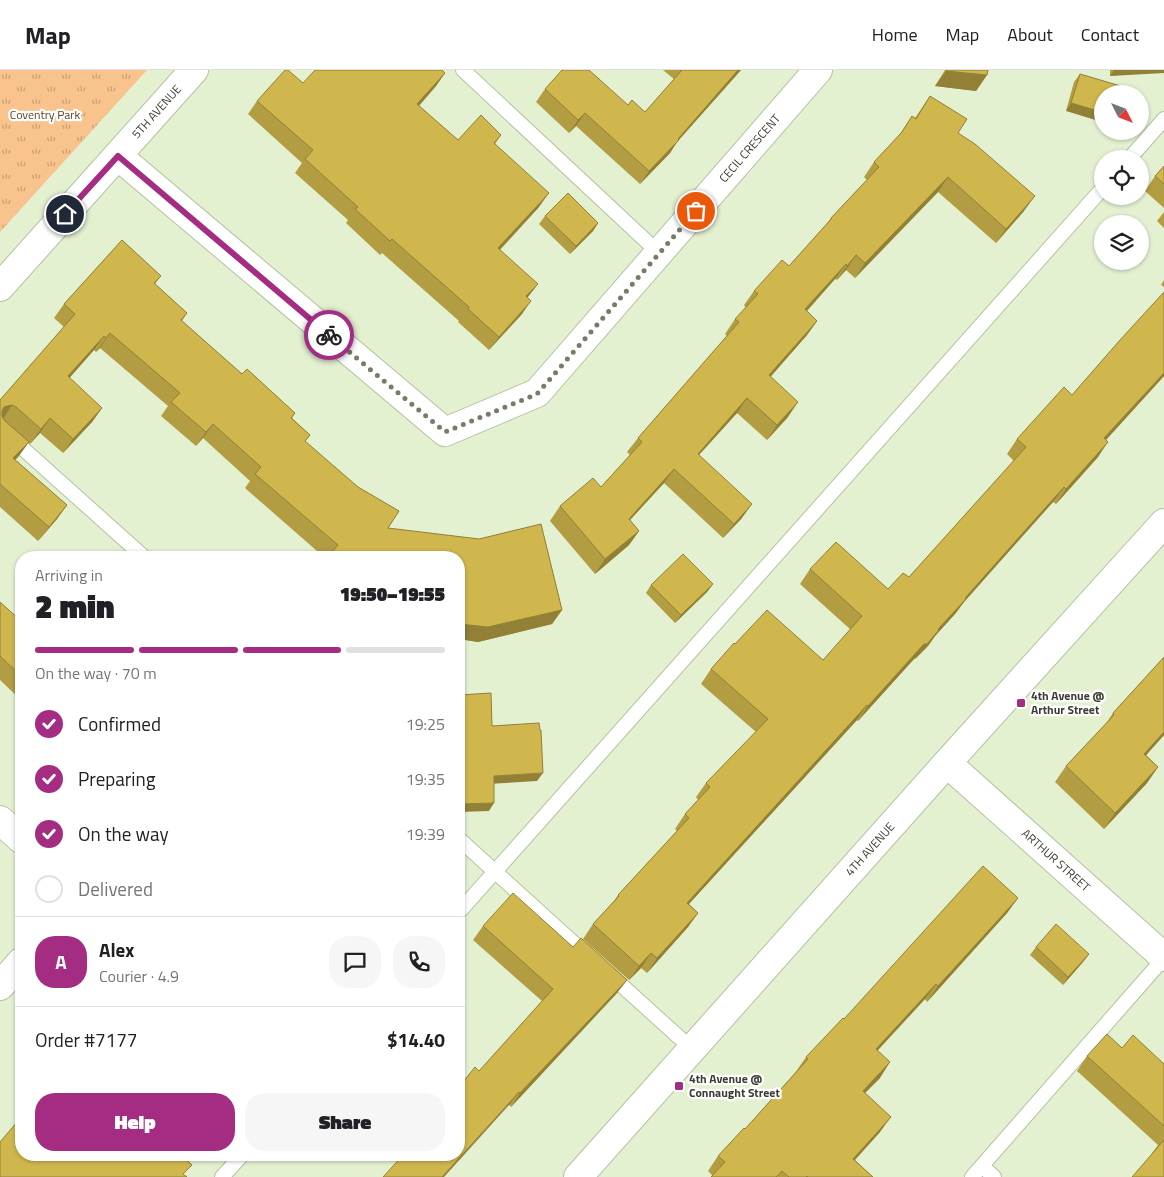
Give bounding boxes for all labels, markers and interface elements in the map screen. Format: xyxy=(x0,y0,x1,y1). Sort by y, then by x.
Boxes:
text: Map xyxy=(25,17,71,53)
text: Home xyxy=(872,21,918,48)
text: Map xyxy=(946,21,979,48)
text: About xyxy=(1007,21,1053,48)
text: Contact xyxy=(1081,21,1139,48)
street label: 5TH AVENUE xyxy=(127,80,186,143)
north arrow xyxy=(1094,85,1149,140)
map controls xyxy=(1094,85,1149,270)
park label: Coventry Park xyxy=(10,105,81,124)
street label: CECIL CRESCENT xyxy=(714,109,785,187)
button: locate xyxy=(1094,150,1149,205)
pin xyxy=(675,190,717,232)
pin xyxy=(44,193,86,235)
icon: bag xyxy=(682,197,710,225)
icon: home xyxy=(51,200,79,228)
button: layers xyxy=(1094,215,1149,270)
courier xyxy=(304,310,354,360)
icon: bike xyxy=(315,321,343,349)
text: Arriving in xyxy=(35,563,103,587)
text: 19:50–19:55 xyxy=(340,579,445,608)
text: 2 min xyxy=(35,582,115,630)
text: On the way · 70 m xyxy=(35,661,157,685)
place label: 4th Avenue @ Arthur Street xyxy=(1031,686,1104,719)
marker: 4th Avenue @ Arthur Street xyxy=(1015,697,1027,709)
text: Confirmed xyxy=(78,709,161,738)
icon: check xyxy=(35,710,63,738)
text: 19:25 xyxy=(406,712,445,736)
text: Preparing xyxy=(78,764,155,793)
icon: check xyxy=(35,765,63,793)
text: 19:35 xyxy=(406,767,445,791)
street label: 4TH AVENUE xyxy=(840,817,899,880)
text: On the way xyxy=(78,819,169,848)
icon: check xyxy=(35,820,63,848)
text: 19:39 xyxy=(406,822,445,846)
street label: ARTHUR STREET xyxy=(1018,824,1095,896)
text: Delivered xyxy=(78,874,153,903)
text: Alex xyxy=(99,935,134,964)
button: chat xyxy=(329,936,381,988)
button: phone xyxy=(393,936,445,988)
text: A xyxy=(55,947,67,976)
text: Courier · 4.9 xyxy=(99,964,179,988)
text: Order #7177 xyxy=(35,1025,137,1054)
text: $14.40 xyxy=(387,1025,445,1054)
place label: 4th Avenue @ Connaught Street xyxy=(689,1069,780,1102)
marker: 4th Avenue @ Connaught Street xyxy=(673,1080,685,1092)
button: Help xyxy=(35,1093,235,1151)
button: Share xyxy=(245,1093,445,1151)

